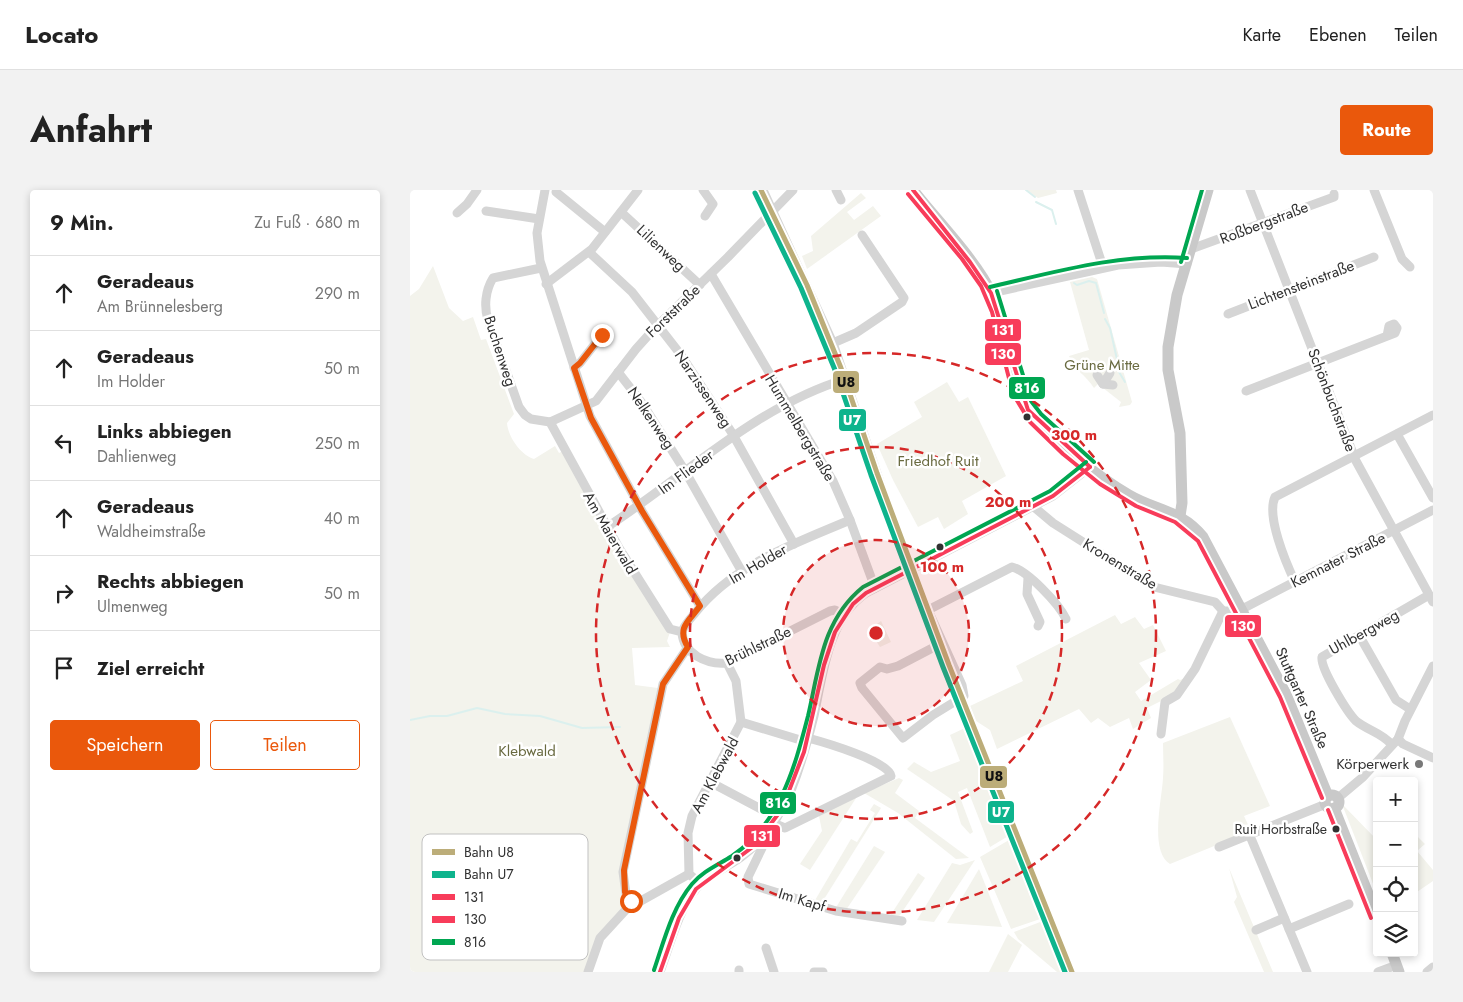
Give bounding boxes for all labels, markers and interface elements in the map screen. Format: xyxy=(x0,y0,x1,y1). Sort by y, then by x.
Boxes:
text: Locato xyxy=(25,17,98,52)
text: Karte xyxy=(1242,22,1281,48)
text: Ebenen xyxy=(1309,22,1367,48)
text: Teilen xyxy=(1395,22,1438,48)
text: Anfahrt xyxy=(30,105,152,155)
button: Route xyxy=(1340,105,1433,155)
street label: Roßbergstraße xyxy=(1217,196,1312,250)
text: 9 Min. xyxy=(50,208,114,238)
text: Zu Fuß · 680 m xyxy=(254,211,360,234)
street label: Lilienweg xyxy=(632,220,690,276)
street label: Lichtensteinstraße xyxy=(1245,255,1358,315)
text: Geradeaus xyxy=(97,268,194,295)
icon: ahead xyxy=(50,279,78,307)
street label: Forststraße xyxy=(641,279,705,343)
text: 290 m xyxy=(315,282,360,305)
text: Am Brünnelesberg xyxy=(97,295,223,318)
street label: Buchenweg xyxy=(478,313,522,389)
line badge: 131 xyxy=(984,318,1022,342)
text: 131 xyxy=(992,320,1014,340)
route end xyxy=(591,324,614,347)
line badge: 130 xyxy=(984,342,1022,366)
text: Geradeaus xyxy=(97,343,194,370)
text: 130 xyxy=(990,344,1016,364)
street label: Schönbuchstraße xyxy=(1302,345,1362,455)
street label: Narzissenweg xyxy=(669,346,737,432)
icon: ahead xyxy=(50,354,78,382)
park label: Grüne Mitte xyxy=(1064,354,1140,376)
text: 50 m xyxy=(324,357,360,380)
text: Im Holder xyxy=(97,370,165,393)
street label: Hummelbergstraße xyxy=(759,370,841,486)
line badge: U8 xyxy=(832,370,860,394)
text: U8 xyxy=(837,372,856,392)
line badge: 816 xyxy=(1008,376,1046,400)
text: 816 xyxy=(1014,378,1040,398)
street label: Nelkenweg xyxy=(622,382,680,454)
line badge: U7 xyxy=(838,408,867,432)
text: U7 xyxy=(843,410,862,430)
unlabelled marker xyxy=(1022,412,1032,422)
text: Links abbiegen xyxy=(97,418,232,445)
text: 300 m xyxy=(1051,424,1097,446)
icon: left xyxy=(50,429,78,457)
text: 250 m xyxy=(315,432,360,455)
street label: Im Flieder xyxy=(654,444,719,500)
text: Dahlienweg xyxy=(97,445,176,468)
park label: Friedhof Ruit xyxy=(897,450,979,472)
street label: Am Maierwald xyxy=(577,488,643,578)
text: 200 m xyxy=(985,491,1031,513)
text: Geradeaus xyxy=(97,493,194,520)
icon: ahead xyxy=(50,504,78,532)
text: 40 m xyxy=(324,507,360,530)
text: Waldheimstraße xyxy=(97,520,206,543)
street label: Kemnater Straße xyxy=(1287,526,1390,593)
street label: Kronenstraße xyxy=(1079,533,1162,595)
street label: Im Holder xyxy=(725,538,792,589)
unlabelled marker xyxy=(935,542,945,552)
text: 100 m xyxy=(920,556,964,578)
text: Rechts abbiegen xyxy=(97,568,244,595)
icon: right xyxy=(50,579,78,607)
text: 50 m xyxy=(324,582,360,605)
text: Ulmenweg xyxy=(97,595,168,618)
street label: Uhlbergweg xyxy=(1325,604,1403,660)
line badge: 130 xyxy=(1224,614,1262,638)
text: 130 xyxy=(1230,616,1256,636)
street label: Brühlstraße xyxy=(721,620,795,671)
centre of rings xyxy=(867,624,885,642)
street label: Stuttgarter Straße xyxy=(1270,644,1334,753)
icon: arrive xyxy=(50,654,78,682)
text: Ziel erreicht xyxy=(97,655,204,682)
button: Speichern xyxy=(50,720,200,770)
button: Teilen xyxy=(210,720,360,770)
street label: Am Klebwald xyxy=(686,733,744,817)
park label: Klebwald xyxy=(498,740,556,762)
place label: Körperwerk xyxy=(1336,753,1409,775)
marker: Körperwerk xyxy=(1413,758,1425,770)
line badge: U8 xyxy=(979,765,1008,789)
text: U8 xyxy=(985,766,1004,786)
map controls xyxy=(1373,777,1418,957)
button: + xyxy=(1373,777,1418,822)
line badge: 816 xyxy=(759,791,797,815)
text: 816 xyxy=(765,793,791,813)
line badge: U7 xyxy=(987,800,1015,824)
text: U7 xyxy=(992,802,1011,822)
place label: Ruit Horbstraße xyxy=(1235,819,1327,839)
button: − xyxy=(1373,822,1418,867)
line badge: 131 xyxy=(743,824,781,848)
marker: Ruit Horbstraße xyxy=(1331,824,1341,834)
text: 131 xyxy=(751,826,773,846)
legend xyxy=(422,834,588,960)
text: Bahn U8 xyxy=(464,842,514,862)
unlabelled marker xyxy=(732,853,742,863)
text: Bahn U7 xyxy=(464,864,514,884)
button: locate xyxy=(1373,867,1418,912)
street label: Im Kapf xyxy=(776,882,829,918)
text: 131 xyxy=(464,887,484,907)
route start xyxy=(620,890,643,913)
text: 130 xyxy=(464,909,486,929)
button: layers xyxy=(1373,912,1418,957)
text: 816 xyxy=(464,932,486,952)

